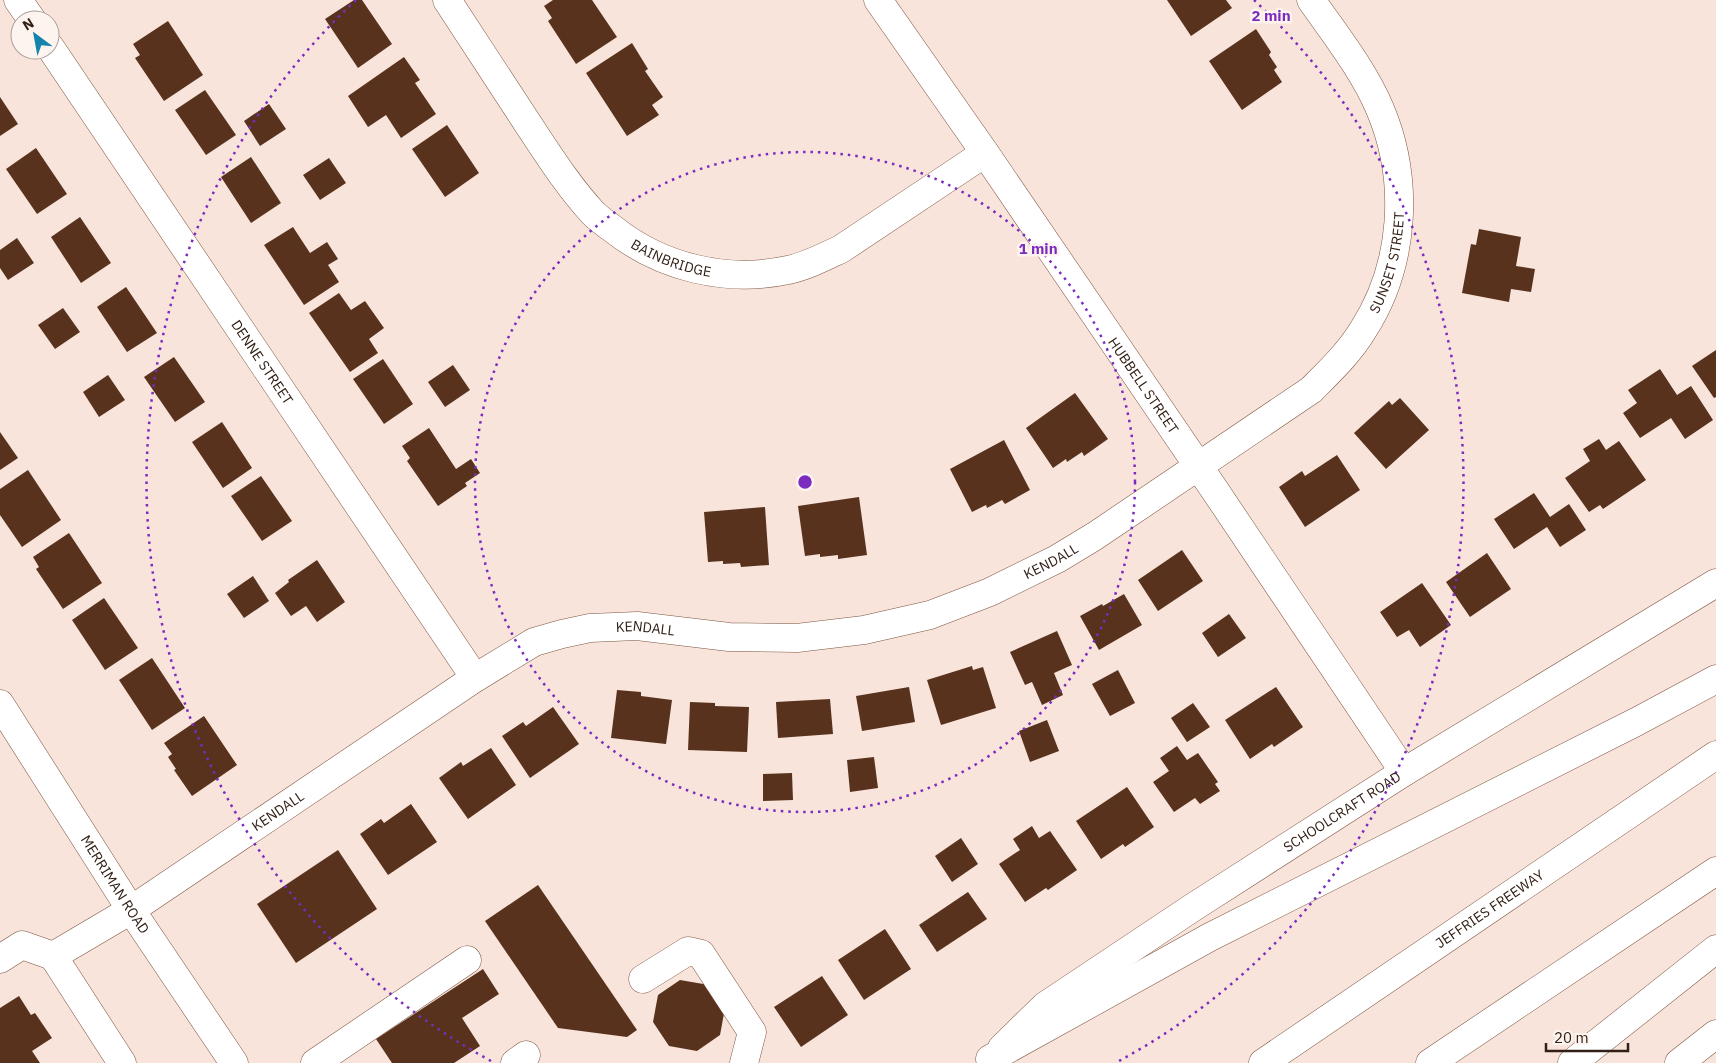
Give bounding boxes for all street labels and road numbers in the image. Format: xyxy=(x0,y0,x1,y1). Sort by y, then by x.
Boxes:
street label: SUNSET STREET xyxy=(1365,211,1408,316)
street label: BAINBRIDGE xyxy=(628,235,713,281)
street label: DENNE STREET xyxy=(227,316,297,408)
street label: HUBBELL STREET xyxy=(1104,334,1183,437)
street label: KENDALL xyxy=(1021,539,1081,583)
street label: KENDALL xyxy=(615,617,676,639)
street label: SCHOOLCRAFT ROAD xyxy=(1280,767,1404,856)
street label: KENDALL xyxy=(248,787,307,835)
street label: MERRIMAN ROAD xyxy=(77,832,153,937)
street label: JEFFRIES FREEWAY xyxy=(1432,865,1548,952)

